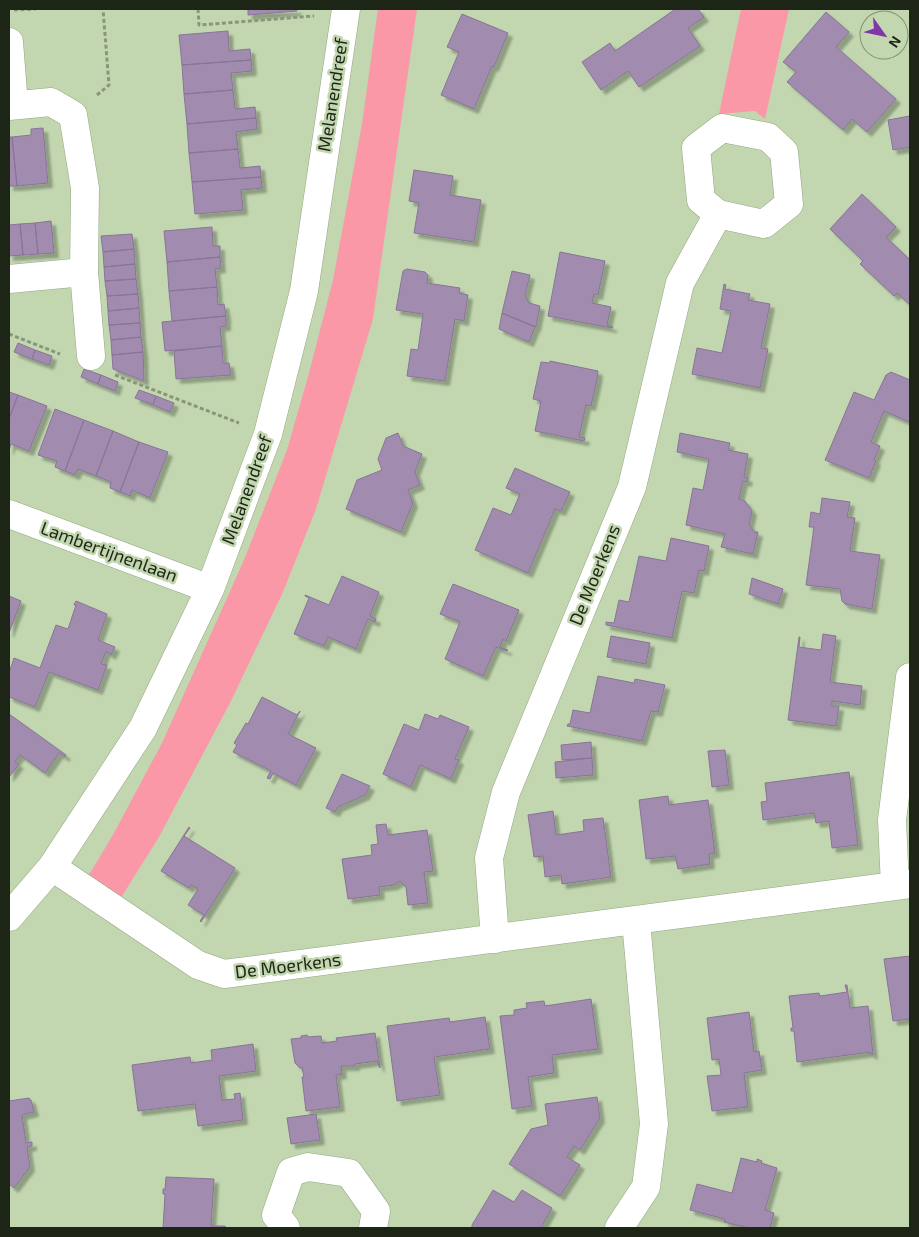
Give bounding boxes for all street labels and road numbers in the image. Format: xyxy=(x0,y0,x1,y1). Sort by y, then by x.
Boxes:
street label: Melanendreef xyxy=(312,35,352,153)
street label: Melanendreef xyxy=(216,431,276,547)
street label: Lambertijnenlaan xyxy=(38,516,181,586)
street label: De Moerkens xyxy=(564,521,624,628)
street label: De Moerkens xyxy=(234,948,342,982)

